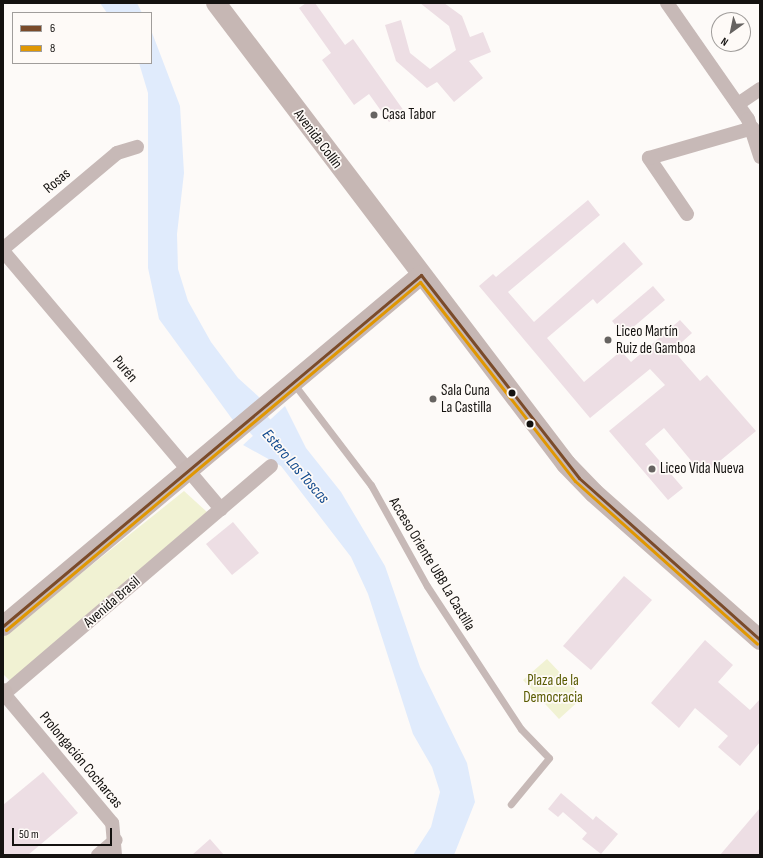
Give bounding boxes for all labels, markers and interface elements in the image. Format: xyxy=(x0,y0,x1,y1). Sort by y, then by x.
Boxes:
legend xyxy=(12,12,152,64)
north arrow xyxy=(711,12,751,52)
text: 6 xyxy=(50,21,55,36)
text: N xyxy=(719,35,731,49)
text: 8 xyxy=(50,41,55,56)
street label: Avenida Collín xyxy=(290,106,346,172)
place label: Casa Tabor xyxy=(382,106,436,124)
marker: Casa Tabor xyxy=(369,110,379,120)
street label: Rosas xyxy=(40,165,74,197)
place label: Liceo Martín Ruiz de Gamboa xyxy=(616,322,695,357)
marker: Liceo Martín Ruiz de Gamboa xyxy=(603,335,613,345)
street label: Purén xyxy=(109,352,141,386)
place label: Sala Cuna La Castilla xyxy=(441,381,492,416)
unlabelled marker xyxy=(507,388,517,398)
marker: Sala Cuna La Castilla xyxy=(428,394,438,404)
unlabelled marker xyxy=(525,419,535,429)
water label: Estero Las Toscas xyxy=(257,426,333,508)
place label: Liceo Vida Nueva xyxy=(660,460,744,478)
marker: Liceo Vida Nueva xyxy=(647,464,657,474)
street label: Acceso Oriente UBB La Castilla xyxy=(385,494,479,634)
street label: Avenida Brasil xyxy=(80,573,144,631)
park label: Plaza de la Democracia xyxy=(523,671,583,706)
street label: Prolongación Cocharcas xyxy=(36,708,126,812)
scale bar xyxy=(14,820,114,846)
text: 50 m xyxy=(19,827,39,842)

